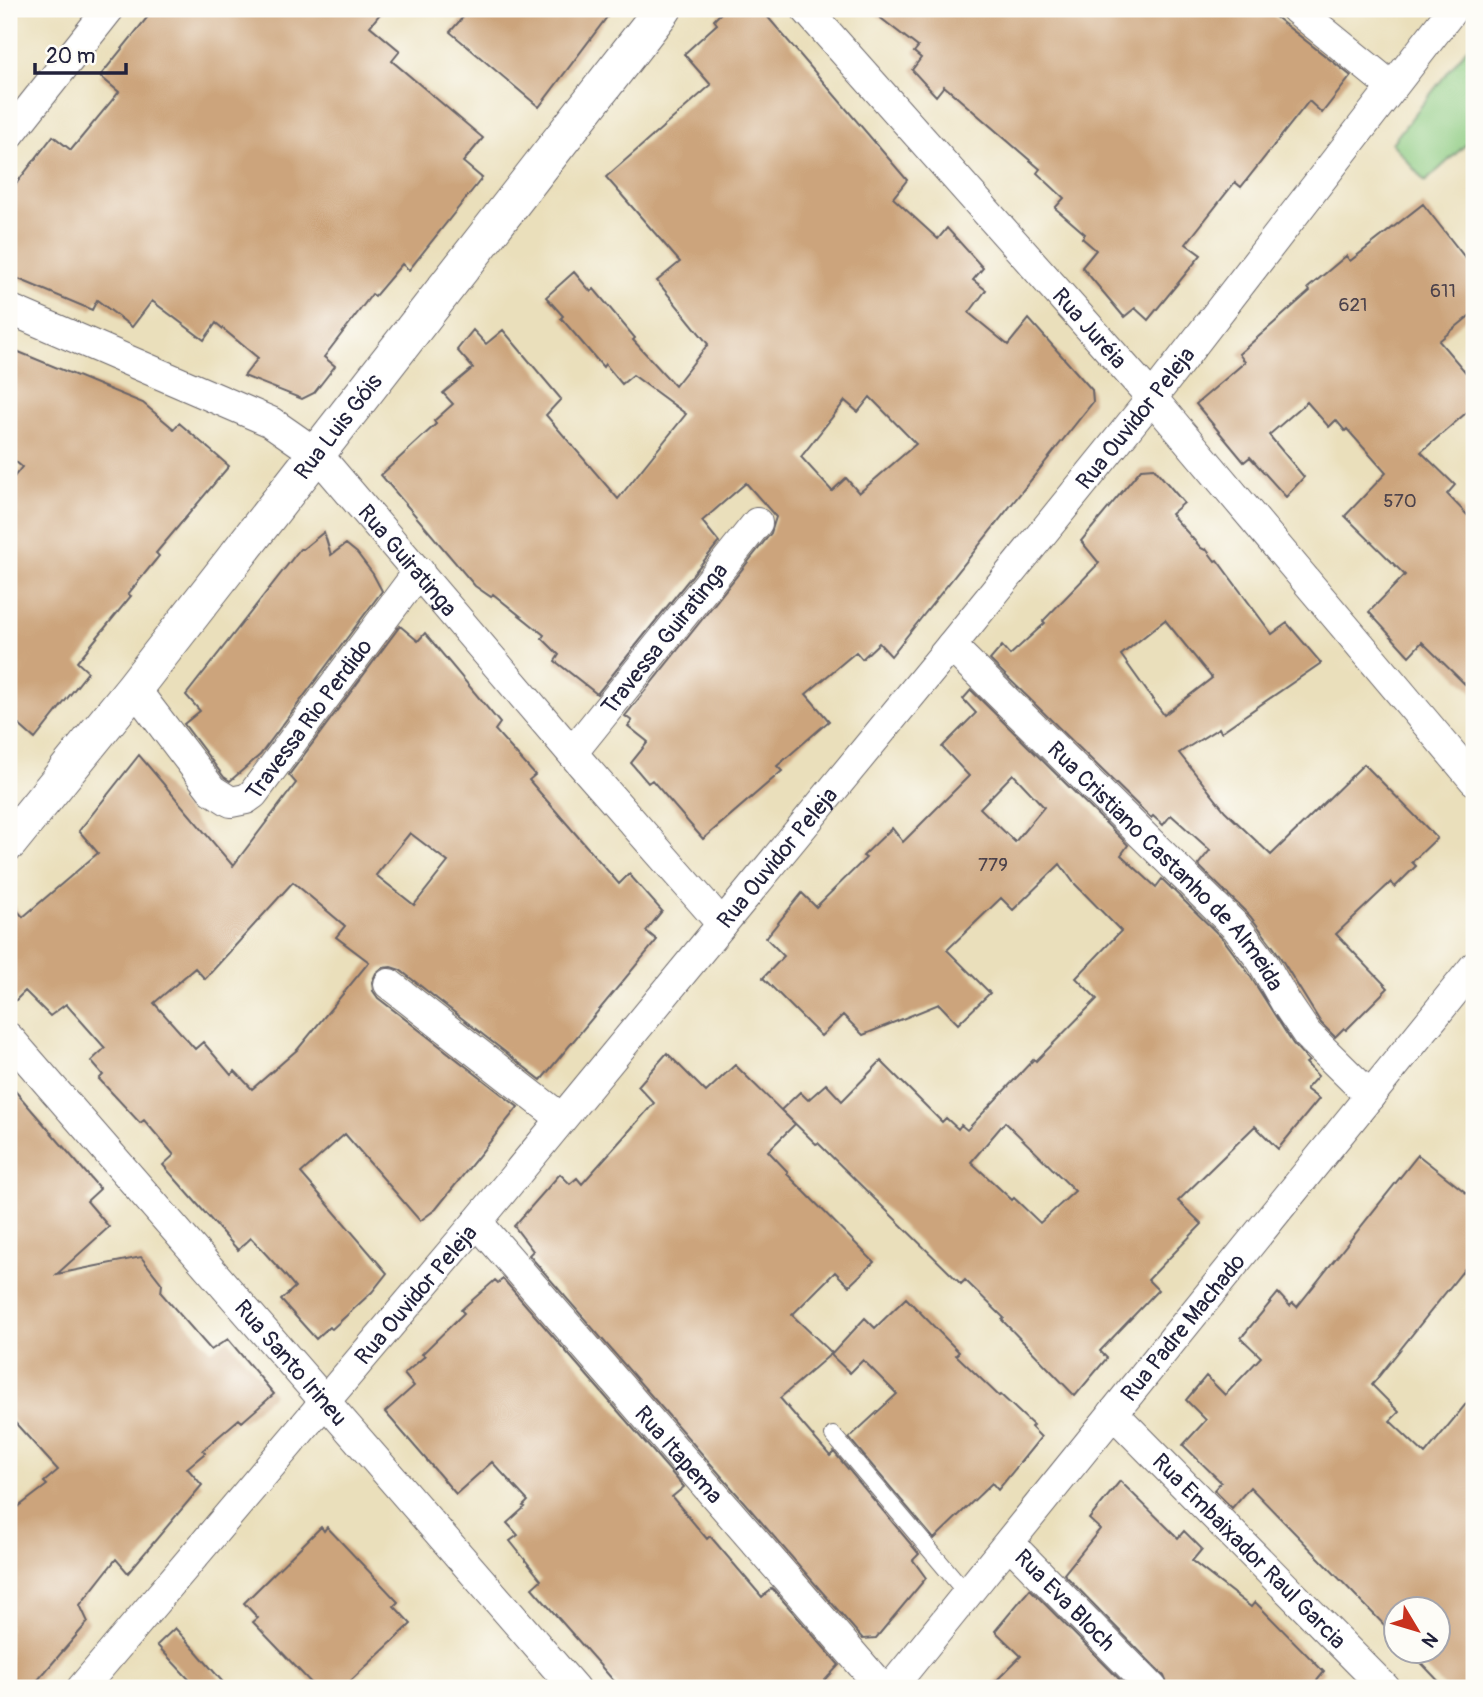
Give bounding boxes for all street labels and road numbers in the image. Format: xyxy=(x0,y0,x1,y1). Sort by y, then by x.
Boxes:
street label: Rua Juréia xyxy=(1046,282,1133,375)
street label: Rua Ouvidor Peleja xyxy=(1070,341,1201,495)
street label: Rua Luis Góis xyxy=(288,368,389,486)
street label: Rua Guiratinga xyxy=(351,499,463,623)
street label: Travessa Guiratinga xyxy=(595,557,734,721)
street label: Travessa Rio Perdido xyxy=(239,633,379,806)
street label: Rua Cristiano Castanho de Almeida xyxy=(1041,735,1290,996)
street label: Rua Ouvidor Peleja xyxy=(711,781,844,934)
street label: Rua Ouvidor Peleja xyxy=(349,1219,484,1371)
street label: Rua Padre Machado xyxy=(1115,1248,1252,1407)
street label: Rua Santo Irineu xyxy=(228,1294,353,1432)
street label: Rua Itapema xyxy=(628,1400,729,1510)
street label: Rua Embaixador Raul Garcia xyxy=(1146,1447,1352,1655)
street label: Rua Eva Bloch xyxy=(1008,1543,1121,1657)

